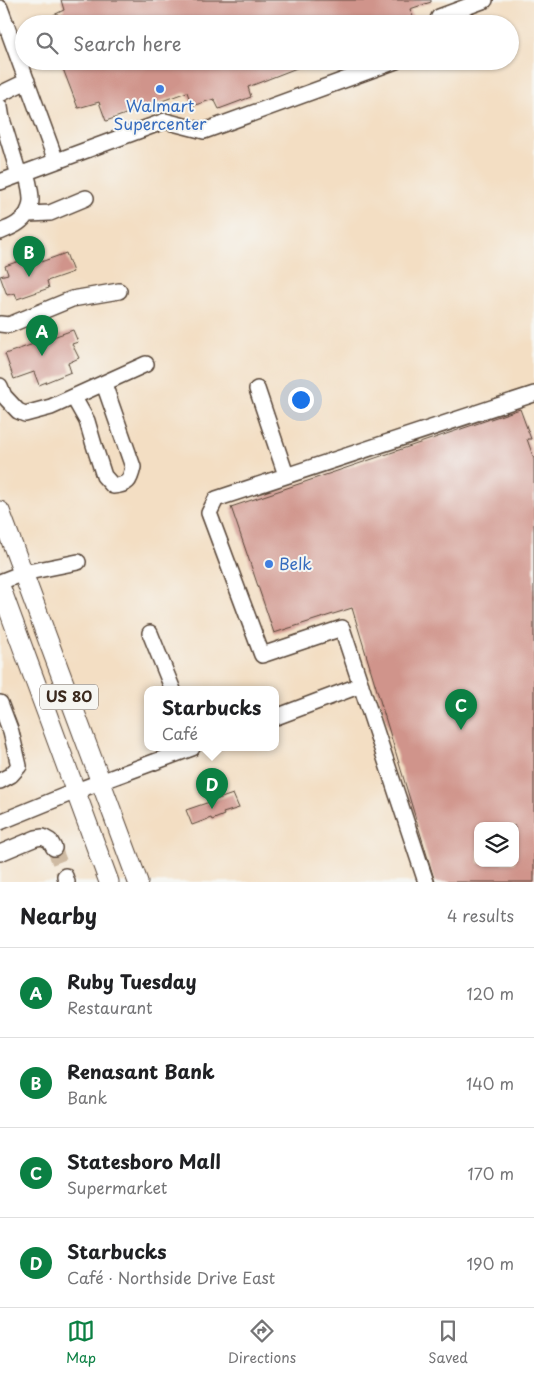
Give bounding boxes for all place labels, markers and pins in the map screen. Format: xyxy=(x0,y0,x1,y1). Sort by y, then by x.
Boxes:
marker: Walmart Supercenter xyxy=(154,83,166,95)
place label: Walmart Supercenter xyxy=(114,93,207,135)
pin: B xyxy=(13,236,45,277)
pin: A xyxy=(26,315,58,356)
place label: Belk xyxy=(279,551,312,575)
marker: Belk xyxy=(263,558,275,570)
pin: C xyxy=(445,689,477,730)
pin: D xyxy=(196,768,228,809)

